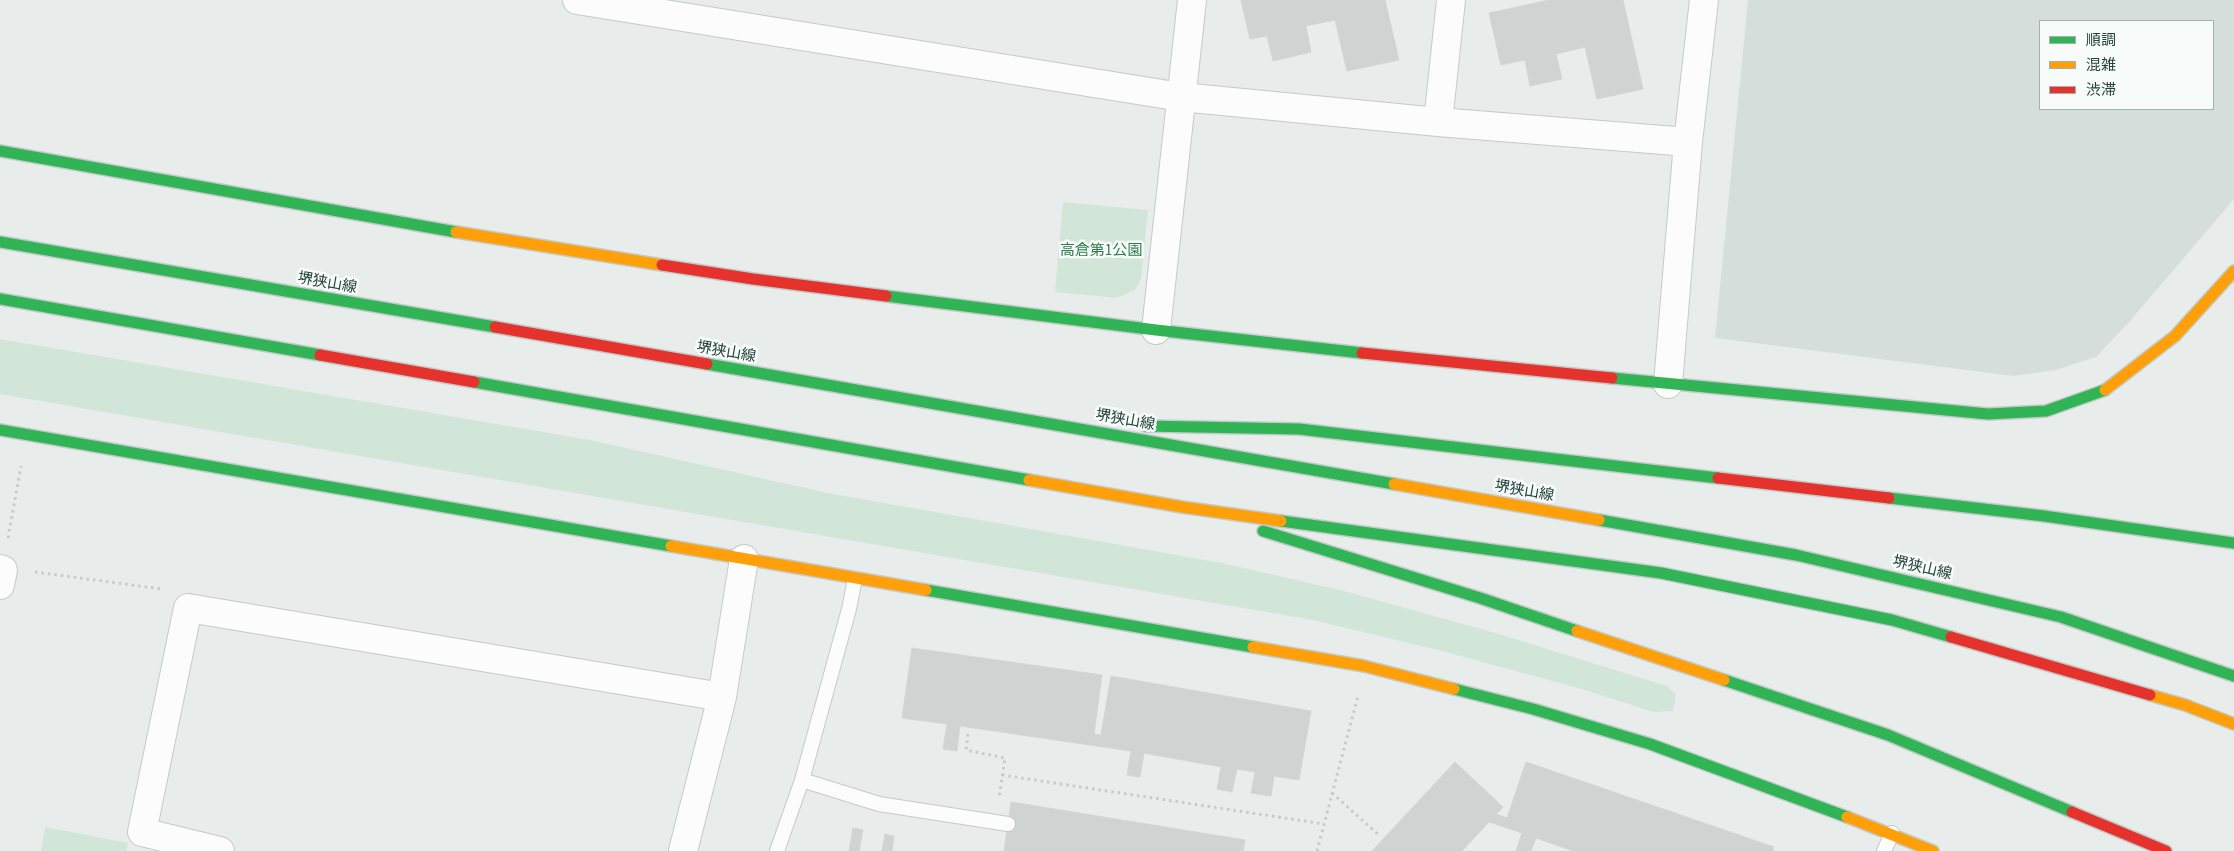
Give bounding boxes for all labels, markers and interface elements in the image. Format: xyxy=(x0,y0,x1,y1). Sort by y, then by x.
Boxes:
legend xyxy=(2039,20,2214,110)
text: 順調 xyxy=(2086,30,2116,51)
text: 混雑 xyxy=(2086,55,2116,76)
text: 渋滞 xyxy=(2086,80,2116,101)
park label: 高倉第1公園 xyxy=(1060,243,1142,261)
street label: 堺狭山線 xyxy=(296,270,358,298)
street label: 堺狭山線 xyxy=(695,339,757,367)
street label: 堺狭山線 xyxy=(1094,407,1156,435)
street label: 堺狭山線 xyxy=(1493,478,1555,506)
street label: 堺狭山線 xyxy=(1891,553,1953,585)

